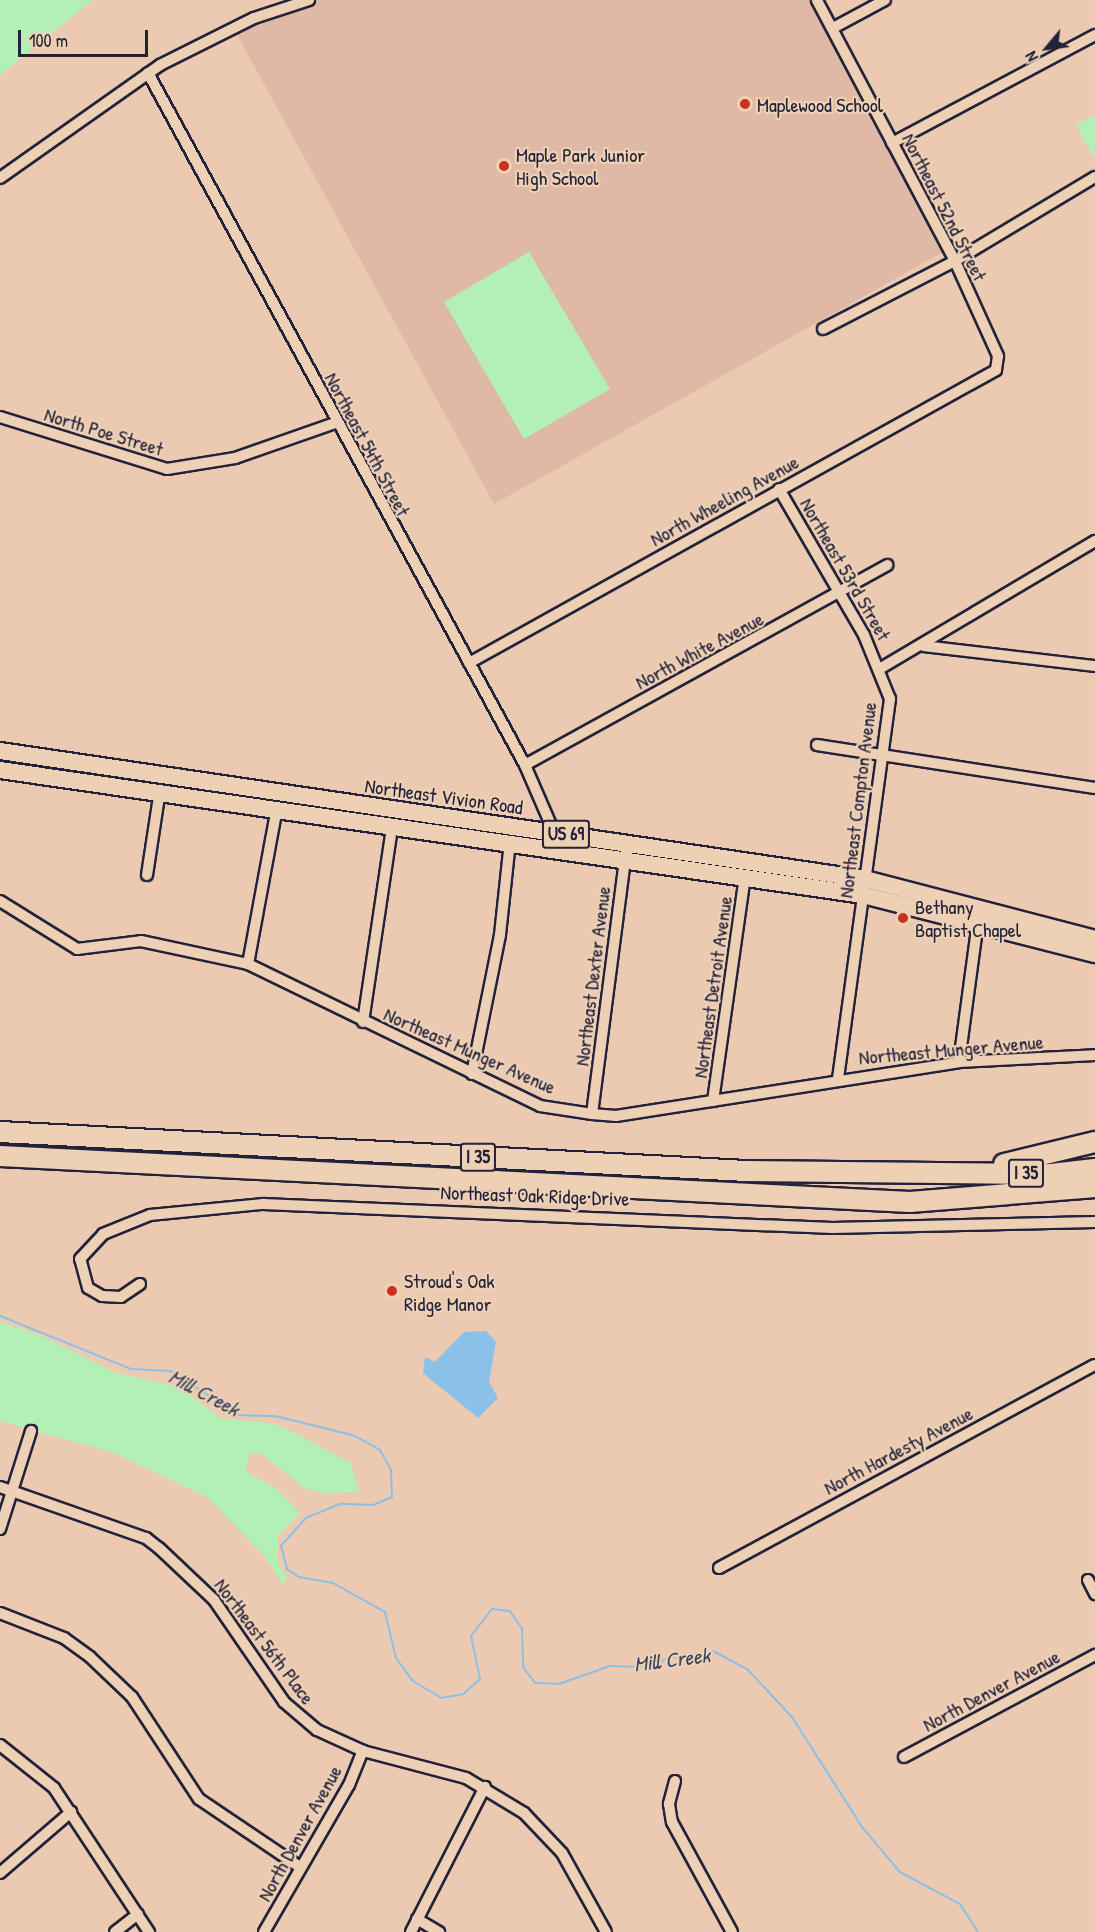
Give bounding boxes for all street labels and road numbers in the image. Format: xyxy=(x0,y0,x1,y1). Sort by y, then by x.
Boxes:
street label: Northeast 52nd Street xyxy=(897,129,993,285)
street label: Northeast 54th Street xyxy=(320,368,416,520)
street label: North Poe Street xyxy=(42,402,166,460)
street label: North Wheeling Avenue xyxy=(646,449,802,551)
street label: Northeast 53rd Street xyxy=(795,493,897,645)
street label: North White Avenue xyxy=(631,606,767,694)
street label: Northeast Compton Avenue xyxy=(833,701,881,899)
street label: Northeast Vivion Road xyxy=(363,773,525,819)
road number: US 69 xyxy=(540,819,592,849)
street label: Northeast Dexter Avenue xyxy=(569,885,615,1067)
street label: Northeast Detroit Avenue xyxy=(687,895,737,1079)
street label: Northeast Munger Avenue xyxy=(380,1001,560,1099)
street label: Northeast Munger Avenue xyxy=(858,1029,1044,1069)
road number: I 35 xyxy=(458,1142,498,1172)
road number: I 35 xyxy=(1006,1158,1046,1188)
street label: Northeast Oak Ridge Drive xyxy=(440,1180,630,1210)
street label: North Hardesty Avenue xyxy=(819,1401,977,1499)
street label: Northeast 56th Place xyxy=(210,1573,320,1709)
street label: North Denver Avenue xyxy=(918,1644,1064,1736)
street label: North Denver Avenue xyxy=(252,1761,346,1905)

